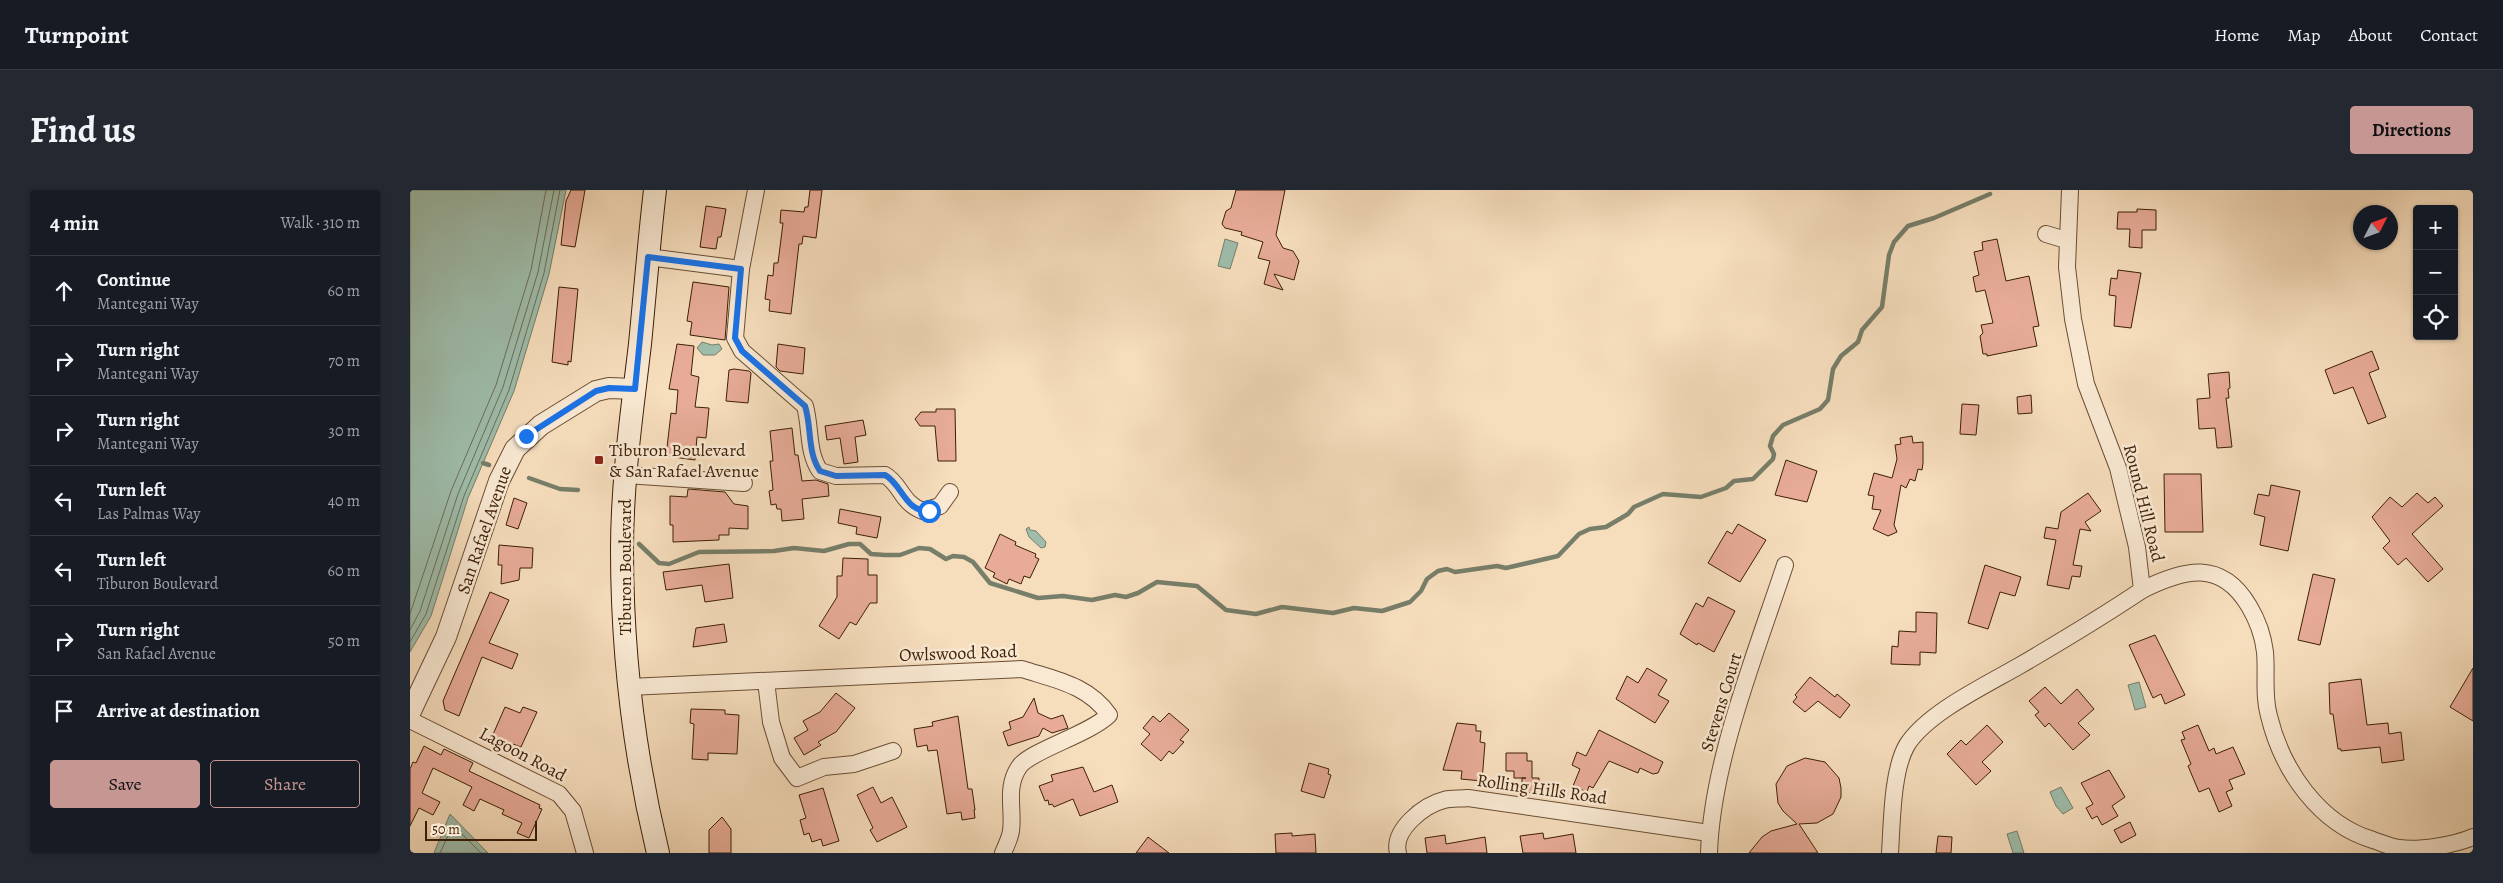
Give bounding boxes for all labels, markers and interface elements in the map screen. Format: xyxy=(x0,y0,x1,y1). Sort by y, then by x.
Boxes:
text: Turnpoint xyxy=(25,19,129,51)
text: Home xyxy=(2214,23,2259,47)
text: Map xyxy=(2287,23,2320,47)
text: About xyxy=(2348,23,2392,47)
text: Contact xyxy=(2420,23,2478,47)
text: Find us xyxy=(30,106,136,154)
button: Directions xyxy=(2350,106,2473,154)
north arrow xyxy=(2353,205,2398,250)
map controls xyxy=(2413,205,2458,340)
button: + xyxy=(2413,205,2458,250)
text: 4 min xyxy=(50,209,99,237)
text: Walk · 310 m xyxy=(280,212,360,234)
button: − xyxy=(2413,250,2458,295)
text: Continue xyxy=(97,267,171,293)
icon: ahead xyxy=(50,277,78,305)
text: 60 m xyxy=(328,280,360,302)
text: Mantegani Way xyxy=(97,293,199,315)
button: locate xyxy=(2413,295,2458,340)
text: Turn right xyxy=(97,337,179,363)
icon: right xyxy=(50,347,78,375)
text: 70 m xyxy=(328,350,360,372)
text: Mantegani Way xyxy=(97,363,199,385)
text: Turn right xyxy=(97,407,179,433)
icon: right xyxy=(50,417,78,445)
text: 30 m xyxy=(328,420,360,442)
route end xyxy=(515,425,538,448)
text: Mantegani Way xyxy=(97,433,199,455)
place label: Tiburon Boulevard & San Rafael Avenue xyxy=(609,438,759,483)
street label: Round Hill Road xyxy=(2118,442,2170,565)
marker: Tiburon Boulevard & San Rafael Avenue xyxy=(593,454,605,466)
street label: San Rafael Avenue xyxy=(451,463,517,597)
text: Turn left xyxy=(97,477,166,503)
icon: left xyxy=(50,487,78,515)
text: 40 m xyxy=(328,490,360,512)
street label: Tiburon Boulevard xyxy=(613,498,637,635)
route start xyxy=(918,500,941,523)
text: Las Palmas Way xyxy=(97,503,200,525)
text: Turn left xyxy=(97,547,166,573)
icon: left xyxy=(50,557,78,585)
text: 60 m xyxy=(328,560,360,582)
text: Tiburon Boulevard xyxy=(97,573,218,595)
text: Turn right xyxy=(97,617,179,643)
icon: right xyxy=(50,627,78,655)
text: 50 m xyxy=(328,630,360,652)
street label: Owlswood Road xyxy=(899,639,1018,667)
text: San Rafael Avenue xyxy=(97,643,216,665)
street label: Stevens Court xyxy=(1695,649,1747,754)
icon: arrive xyxy=(50,697,78,725)
text: Arrive at destination xyxy=(97,698,260,724)
street label: Lagoon Road xyxy=(475,721,571,787)
button: Save xyxy=(50,760,200,808)
button: Share xyxy=(210,760,360,808)
street label: Rolling Hills Road xyxy=(1475,768,1609,810)
scale bar xyxy=(425,818,538,841)
text: 50 m xyxy=(432,820,460,839)

